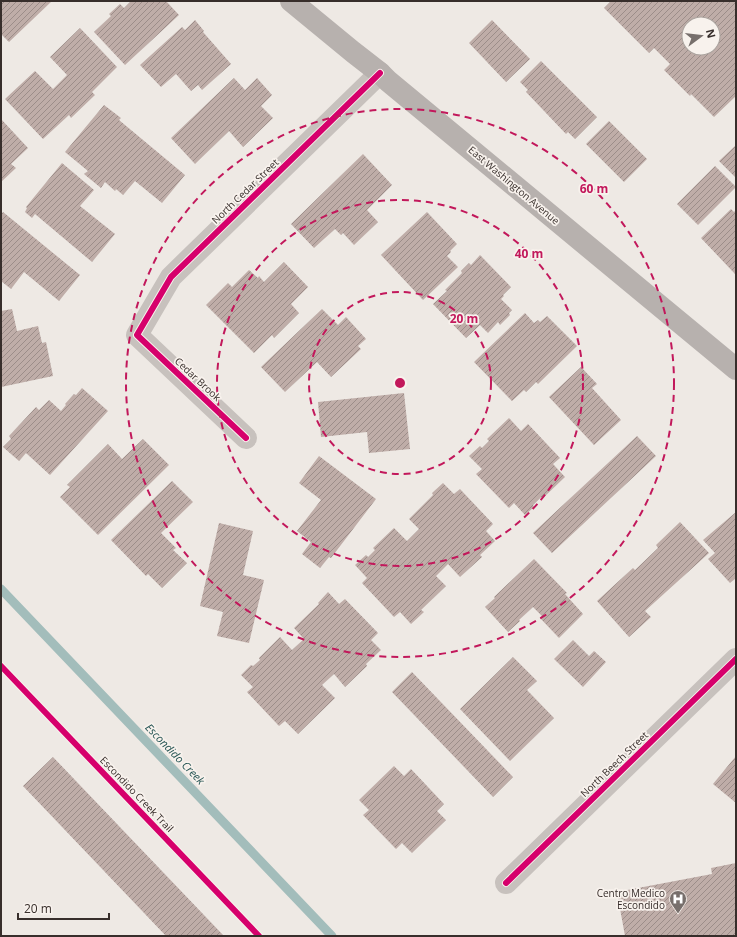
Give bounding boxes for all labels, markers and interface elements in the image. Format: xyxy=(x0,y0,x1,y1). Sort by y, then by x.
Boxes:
north arrow xyxy=(681,16,721,56)
text: N xyxy=(703,27,720,40)
street label: East Washington Avenue xyxy=(465,143,563,228)
street label: North Cedar Street xyxy=(208,155,282,227)
text: 60 m xyxy=(580,180,608,197)
text: 40 m xyxy=(515,245,543,262)
text: 20 m xyxy=(450,310,478,327)
street label: Cedar Brook xyxy=(172,354,225,404)
centre of rings xyxy=(393,376,407,390)
water label: Escondido Creek xyxy=(142,720,209,788)
street label: North Beech Street xyxy=(577,728,651,800)
street label: Escondido Creek Trail xyxy=(97,753,177,835)
place label: Centro Medico Escondido xyxy=(597,886,665,912)
hospital icon: Centro Medico Escondido xyxy=(668,889,688,914)
scale bar xyxy=(18,895,109,921)
text: 20 m xyxy=(24,900,52,917)

